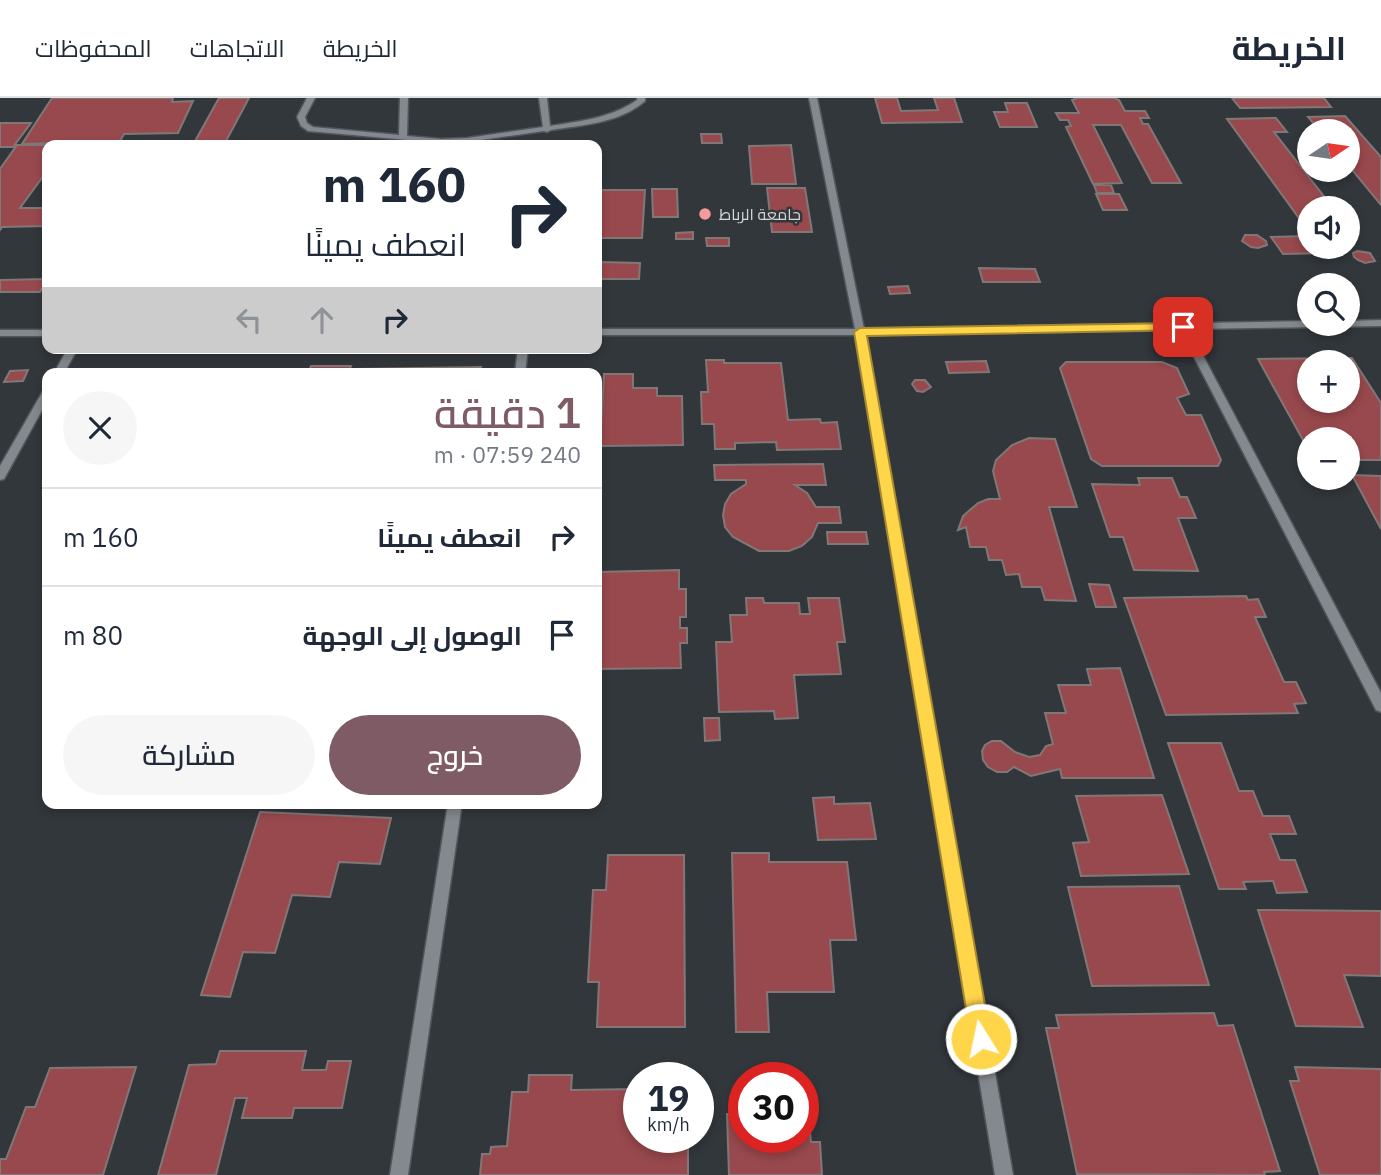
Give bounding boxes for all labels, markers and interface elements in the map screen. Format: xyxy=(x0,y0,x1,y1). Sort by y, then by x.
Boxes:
text: الخريطة xyxy=(1232,26,1346,69)
text: المحفوظات xyxy=(35,32,152,64)
text: الاتجاهات xyxy=(190,32,285,64)
text: الخريطة xyxy=(323,32,398,64)
north arrow xyxy=(1297,119,1360,182)
map controls xyxy=(1297,119,1360,490)
text: 160 m xyxy=(322,152,466,215)
icon: right xyxy=(490,168,581,259)
button: sound xyxy=(1297,196,1360,259)
place label: جامعة الرباط xyxy=(719,204,801,224)
marker: جامعة الرباط xyxy=(697,206,713,222)
text: انعطف يمينًا xyxy=(305,223,466,265)
button: search xyxy=(1297,273,1360,336)
pin xyxy=(1153,297,1213,357)
icon: left xyxy=(230,301,268,339)
icon: ahead xyxy=(303,301,341,339)
icon: right xyxy=(376,301,414,339)
icon: arrive xyxy=(1164,308,1202,346)
button: + xyxy=(1297,350,1360,413)
text: 1 دقيقة xyxy=(434,385,581,440)
button: close xyxy=(63,391,137,465)
button: − xyxy=(1297,427,1360,490)
text: 240 m · 07:59 xyxy=(434,439,581,469)
icon: right xyxy=(543,518,581,556)
text: 160 m xyxy=(63,520,139,554)
text: انعطف يمينًا xyxy=(377,520,522,554)
icon: arrive xyxy=(543,616,581,654)
text: 80 m xyxy=(63,618,123,652)
text: الوصول إلى الوجهة xyxy=(303,618,522,652)
button: مشاركة xyxy=(63,715,315,795)
button: خروج xyxy=(329,715,581,795)
position arrow xyxy=(944,1002,1018,1076)
speed limit sign: 30 xyxy=(728,1062,819,1153)
text: 19 xyxy=(647,1075,690,1121)
text: km/h xyxy=(647,1113,690,1136)

